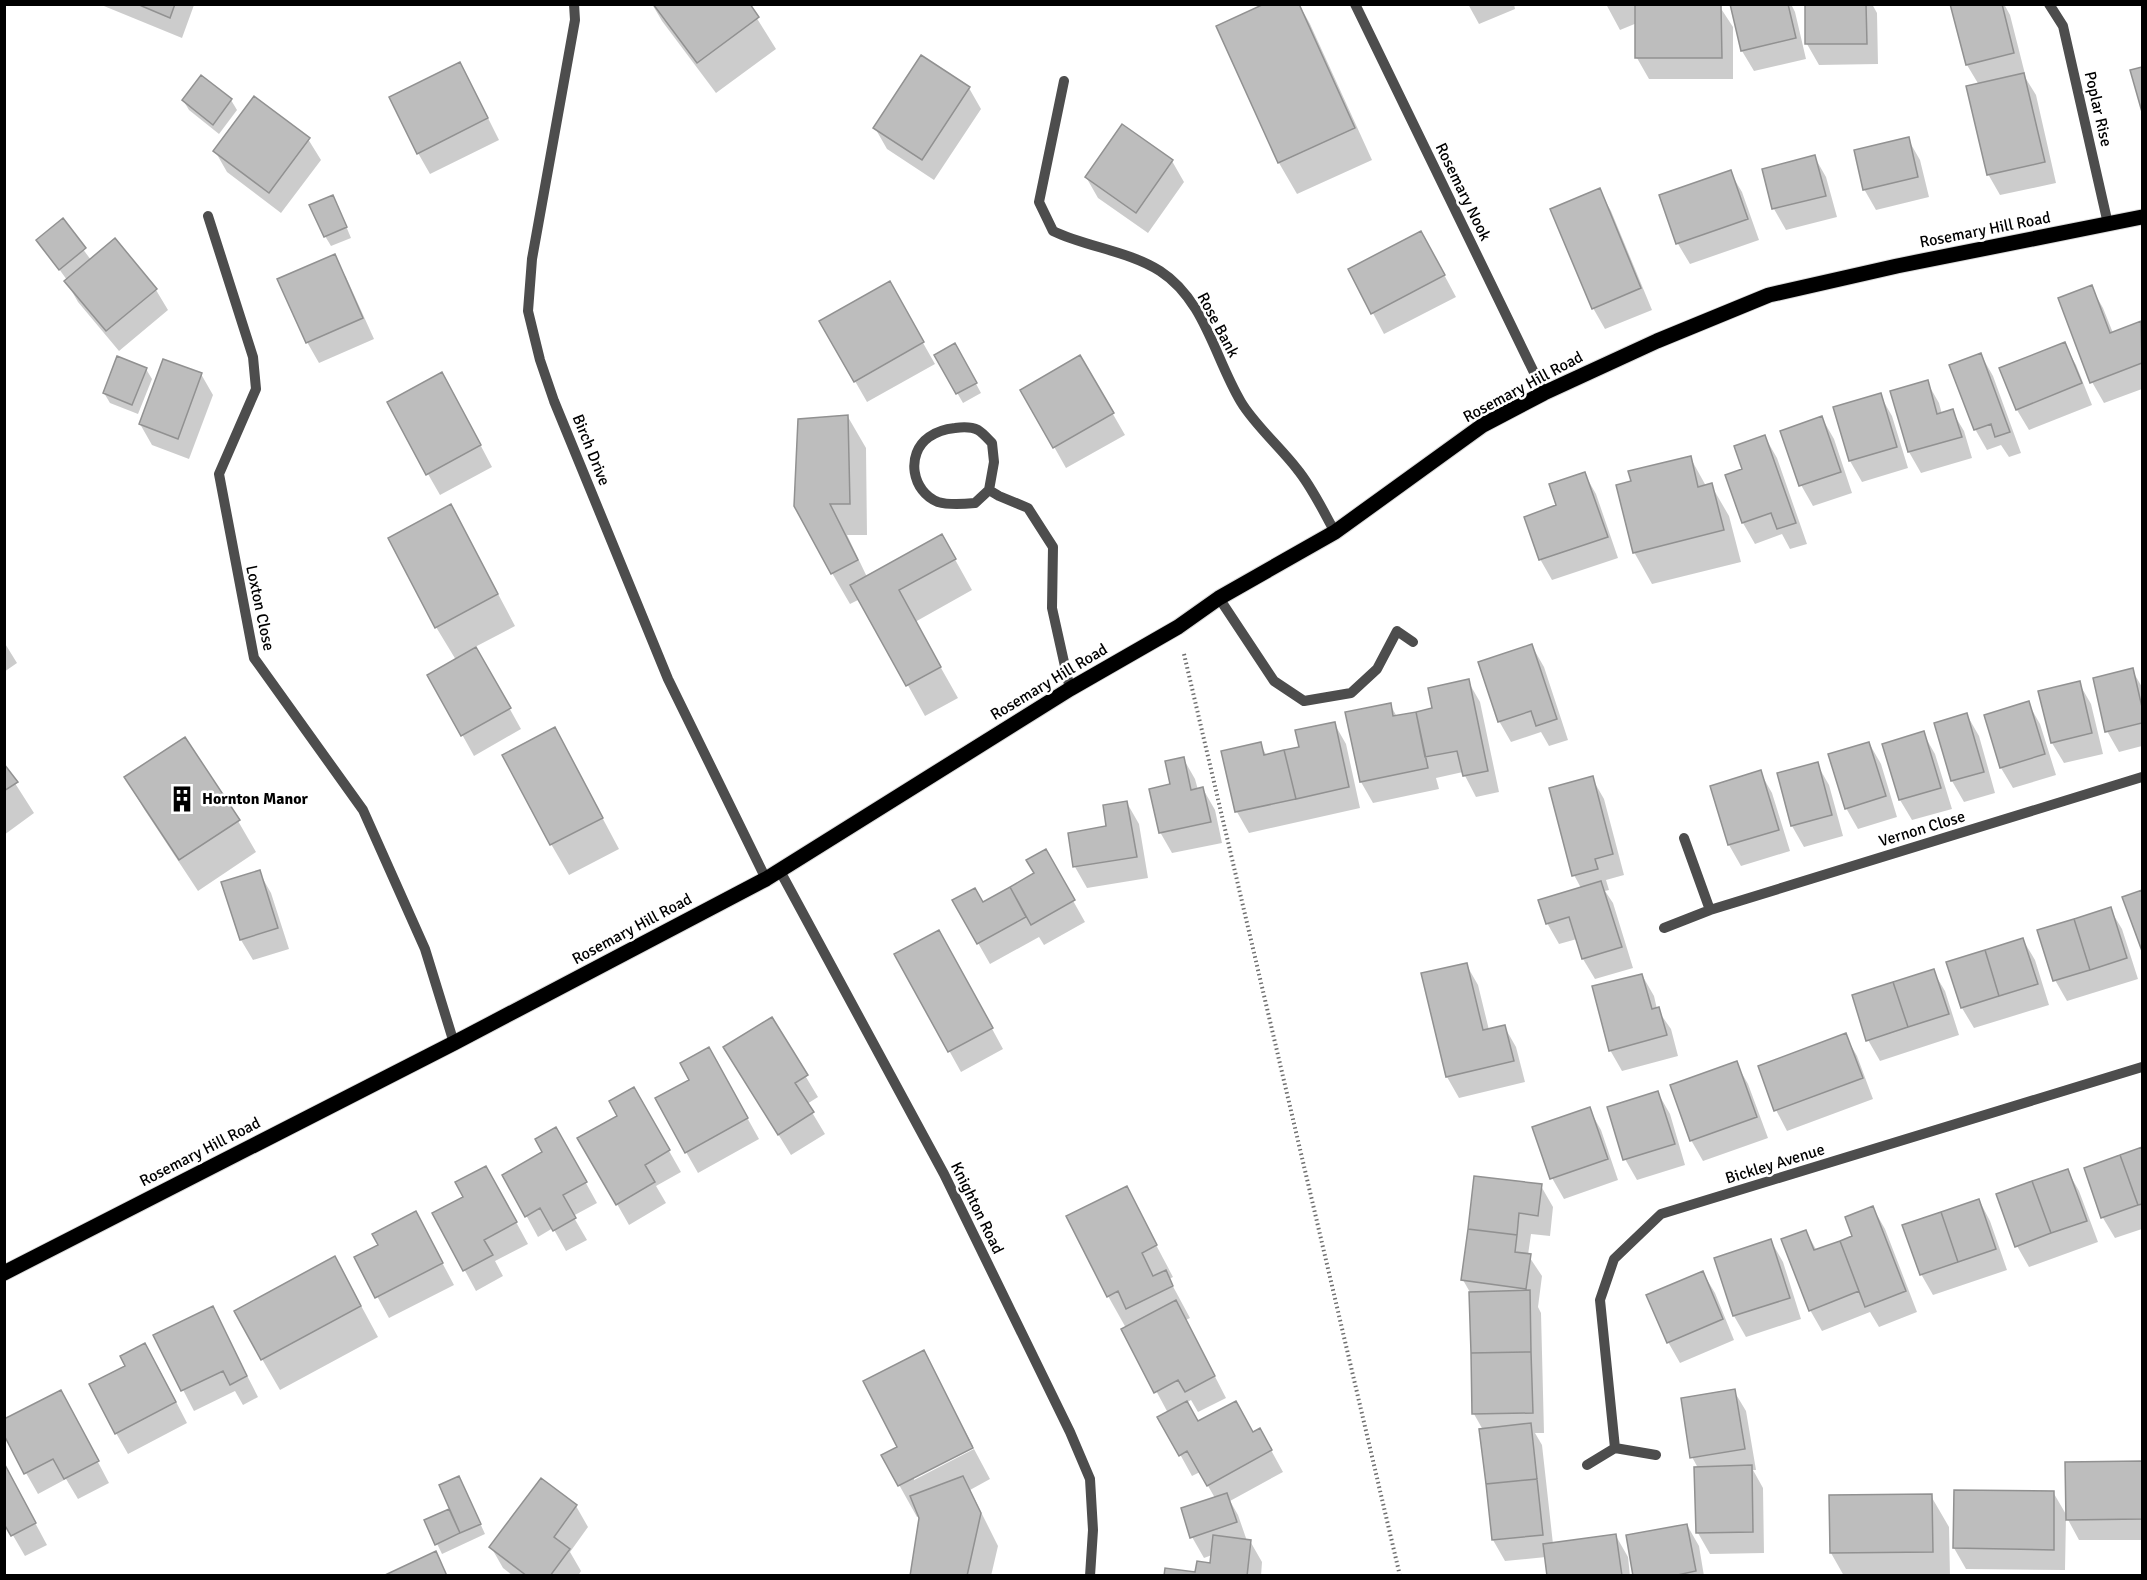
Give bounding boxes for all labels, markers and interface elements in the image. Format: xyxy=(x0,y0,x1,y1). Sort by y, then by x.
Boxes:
street label: Poplar Rise xyxy=(2080,69,2116,149)
street label: Rosemary Nook xyxy=(1431,140,1495,244)
street label: Rosemary Hill Road xyxy=(1918,207,2052,253)
street label: Rose Bank xyxy=(1193,289,1243,361)
street label: Rosemary Hill Road xyxy=(1460,347,1586,427)
street label: Birch Drive xyxy=(568,411,614,489)
street label: Loxton Close xyxy=(241,563,279,653)
street label: Rosemary Hill Road xyxy=(987,639,1111,725)
building icon: Hornton Manor xyxy=(167,784,197,814)
place label: Hornton Manor xyxy=(202,789,309,809)
street label: Vernon Close xyxy=(1876,806,1968,852)
street label: Rosemary Hill Road xyxy=(569,889,695,969)
street label: Rosemary Hill Road xyxy=(136,1113,264,1191)
street label: Bickley Avenue xyxy=(1723,1139,1827,1189)
street label: Knighton Road xyxy=(946,1159,1008,1257)

